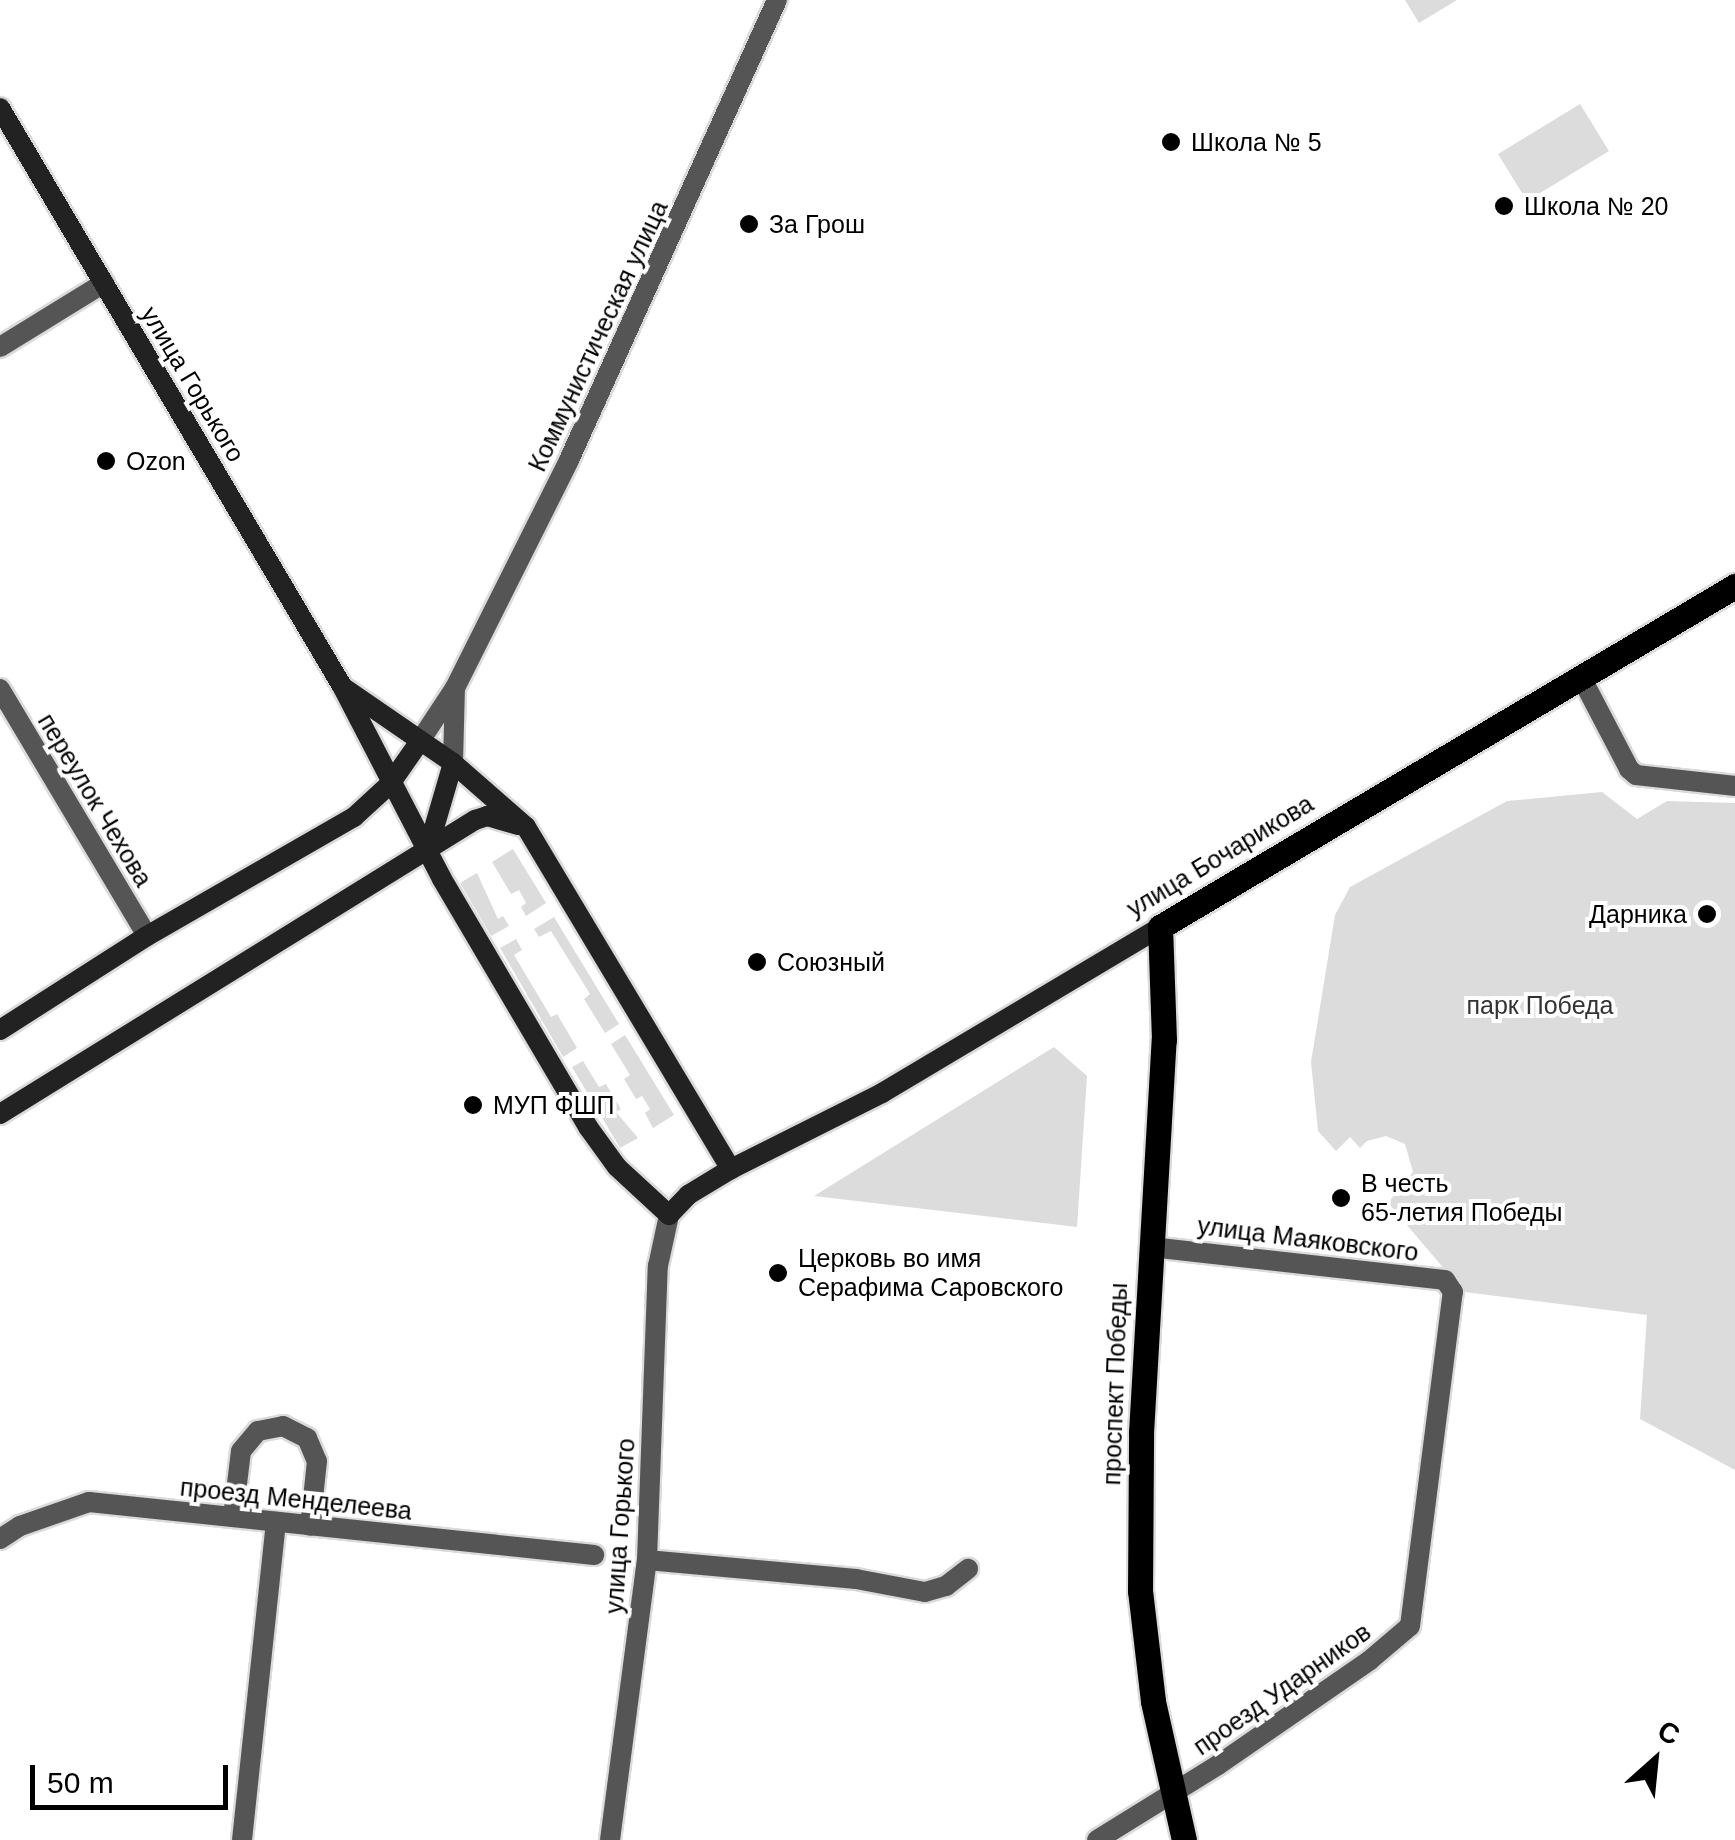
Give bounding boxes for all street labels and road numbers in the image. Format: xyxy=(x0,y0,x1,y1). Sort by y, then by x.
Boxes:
street label: Коммунистическая улица xyxy=(522,196,674,476)
street label: улица Горького xyxy=(135,301,251,467)
street label: переулок Чехова xyxy=(32,708,158,892)
street label: улица Бочарикова xyxy=(1121,788,1319,924)
street label: улица Маяковского xyxy=(1196,1211,1420,1267)
street label: проспект Победы xyxy=(1096,1282,1134,1486)
street label: улица Горького xyxy=(599,1437,641,1615)
street label: проезд Менделеева xyxy=(179,1472,413,1526)
street label: проезд Ударников xyxy=(1188,1617,1376,1761)

